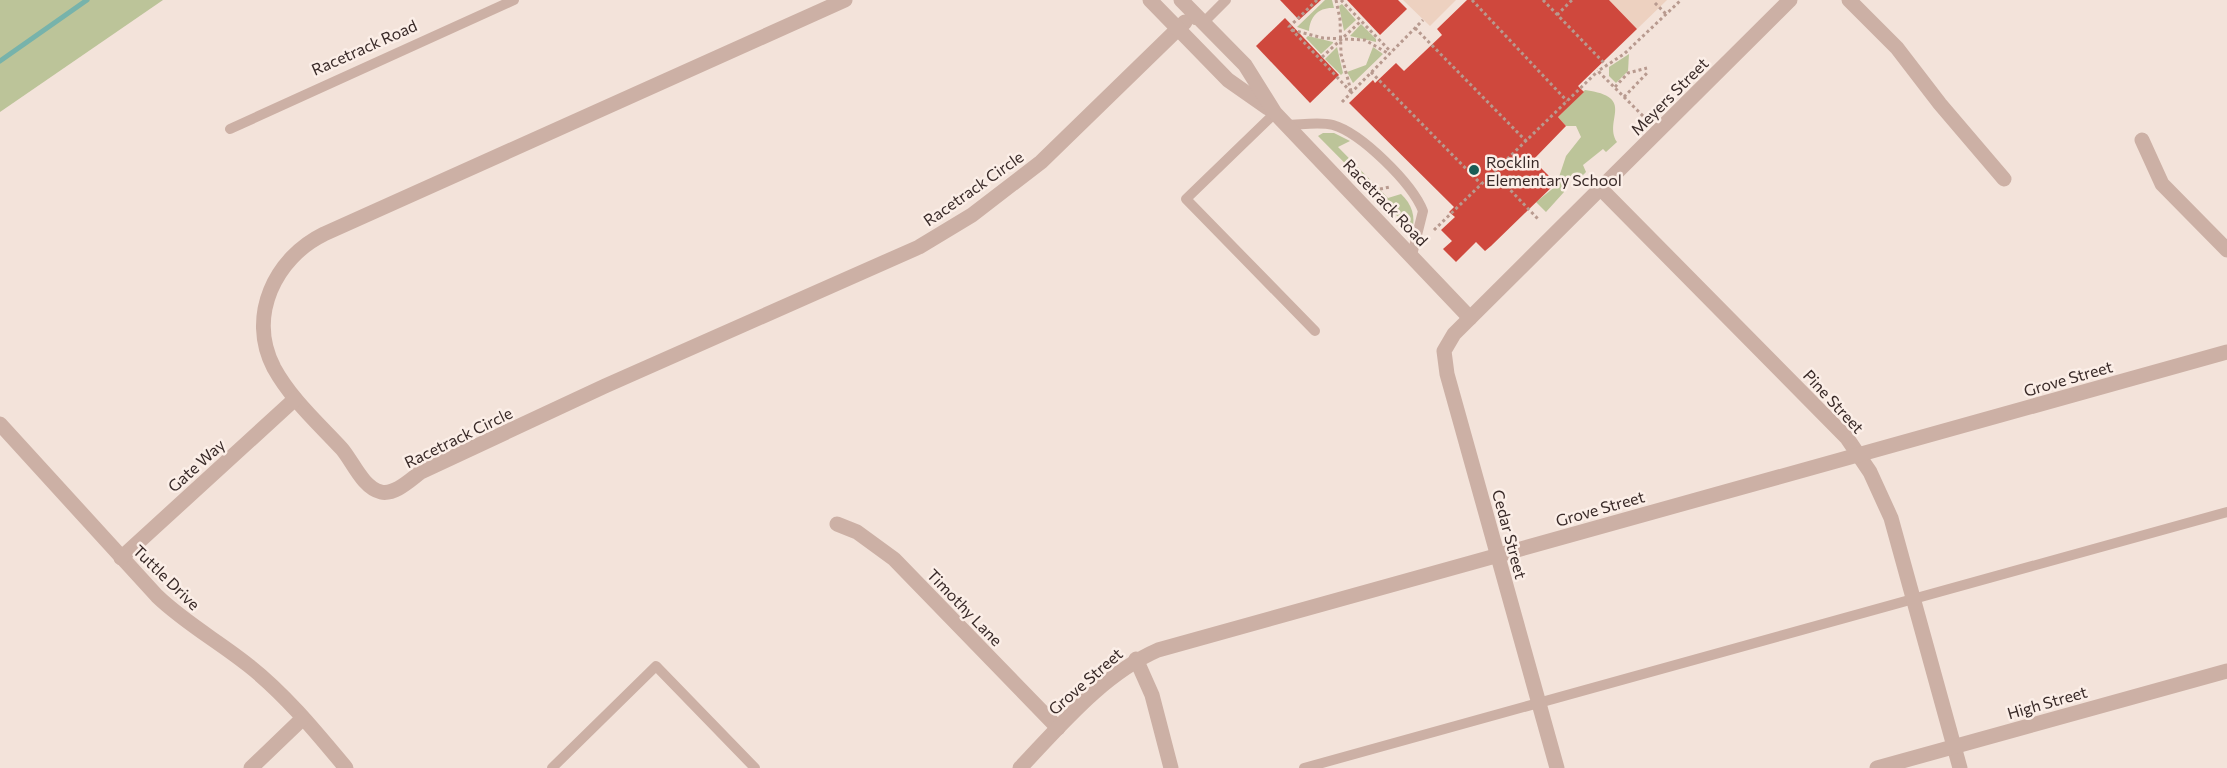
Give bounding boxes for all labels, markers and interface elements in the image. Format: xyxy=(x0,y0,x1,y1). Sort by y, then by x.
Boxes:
street label: Racetrack Road xyxy=(308,15,420,79)
street label: Meyers Street xyxy=(1626,53,1712,139)
street label: Racetrack Circle xyxy=(919,146,1027,230)
place label: Rocklin Elementary School xyxy=(1486,152,1622,189)
street label: Racetrack Road xyxy=(1340,155,1432,249)
marker: Rocklin Elementary School xyxy=(1467,163,1481,177)
street label: Grove Street xyxy=(2021,356,2115,400)
street label: Pine Street xyxy=(1800,365,1869,437)
street label: Racetrack Circle xyxy=(401,403,515,471)
street label: Gate Way xyxy=(164,435,228,495)
street label: Grove Street xyxy=(1553,486,1647,530)
street label: Cedar Street xyxy=(1489,487,1531,581)
street label: Tuttle Drive xyxy=(130,541,204,613)
street label: Timothy Lane xyxy=(924,565,1006,649)
street label: Grove Street xyxy=(1044,643,1126,718)
street label: High Street xyxy=(2005,681,2090,722)

